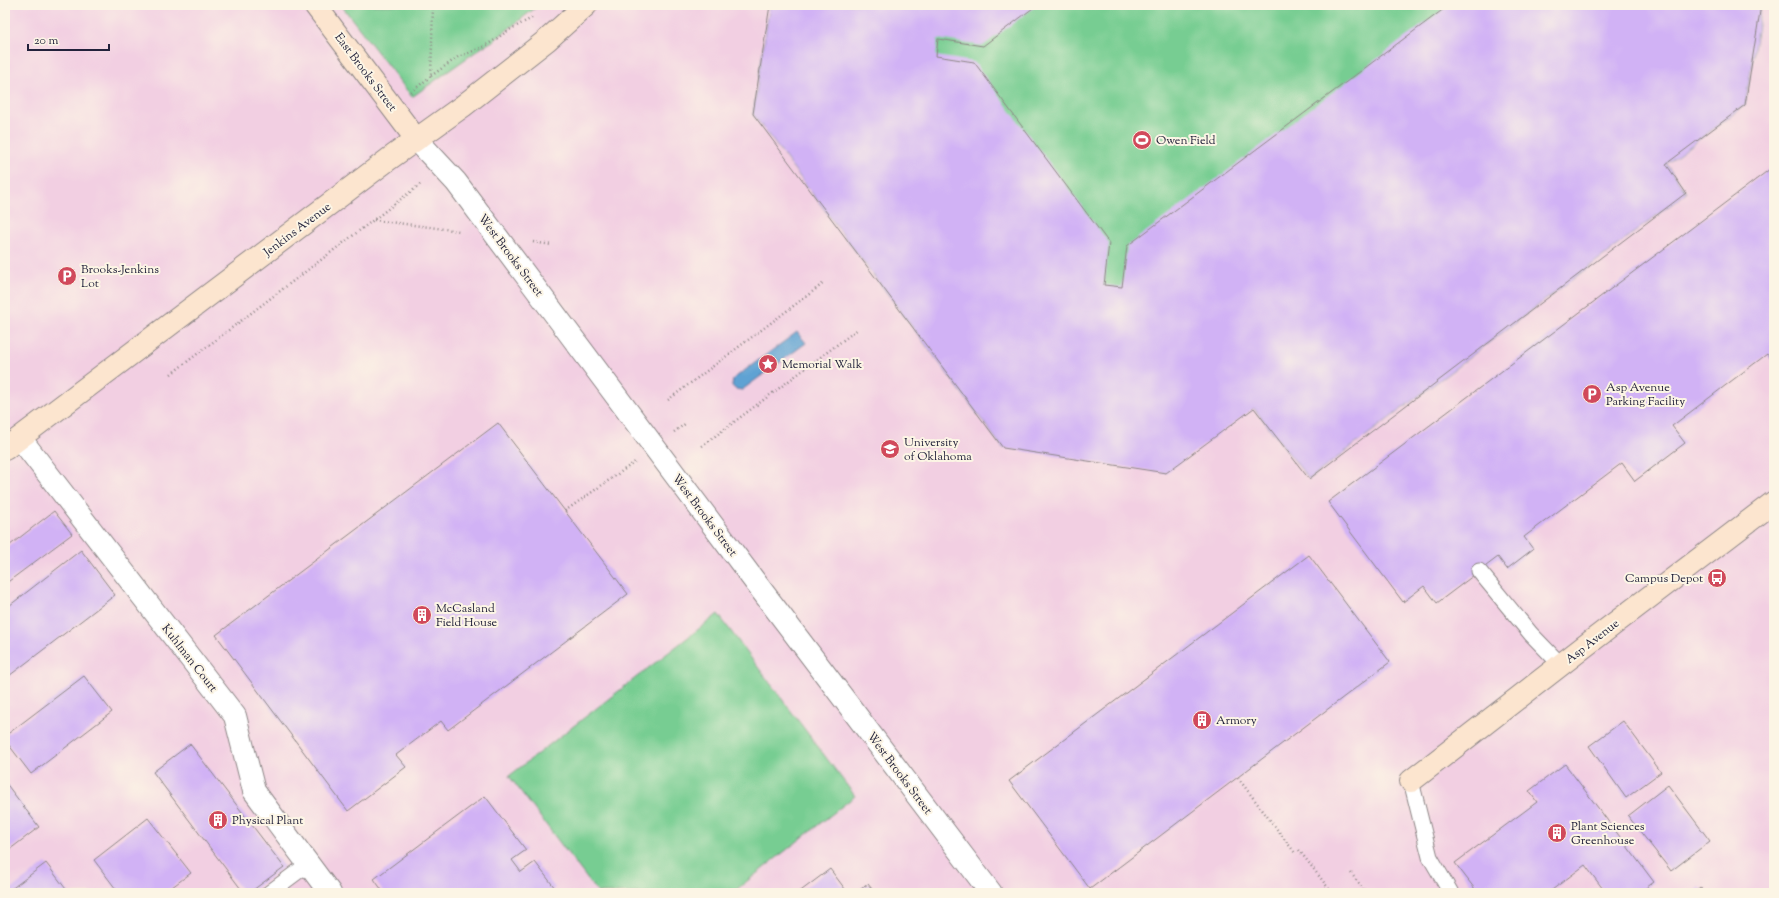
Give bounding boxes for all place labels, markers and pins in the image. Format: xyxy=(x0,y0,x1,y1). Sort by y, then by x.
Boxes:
sports icon: Owen Field xyxy=(1131,129,1153,151)
place label: Owen Field xyxy=(1156,132,1216,150)
place label: Brooks-Jenkins Lot xyxy=(81,261,159,293)
parking icon: Brooks-Jenkins Lot xyxy=(56,265,78,287)
place icon: Memorial Walk xyxy=(757,353,779,375)
place label: Memorial Walk xyxy=(782,356,863,374)
place label: Asp Avenue Parking Facility xyxy=(1606,379,1685,411)
parking icon: Asp Avenue Parking Facility xyxy=(1581,383,1603,405)
place label: University of Oklahoma xyxy=(904,434,972,466)
school or university icon: University of Oklahoma xyxy=(879,438,901,460)
bus stop icon: Campus Depot xyxy=(1706,567,1728,589)
place label: Campus Depot xyxy=(1625,570,1703,588)
place label: McCasland Field House xyxy=(436,600,498,632)
building icon: McCasland Field House xyxy=(411,604,433,626)
building icon: Armory xyxy=(1191,709,1213,731)
place label: Armory xyxy=(1216,712,1257,730)
building icon: Physical Plant xyxy=(207,809,229,831)
place label: Physical Plant xyxy=(232,812,303,830)
place label: Plant Sciences Greenhouse xyxy=(1571,818,1645,850)
building icon: Plant Sciences Greenhouse xyxy=(1546,822,1568,844)

